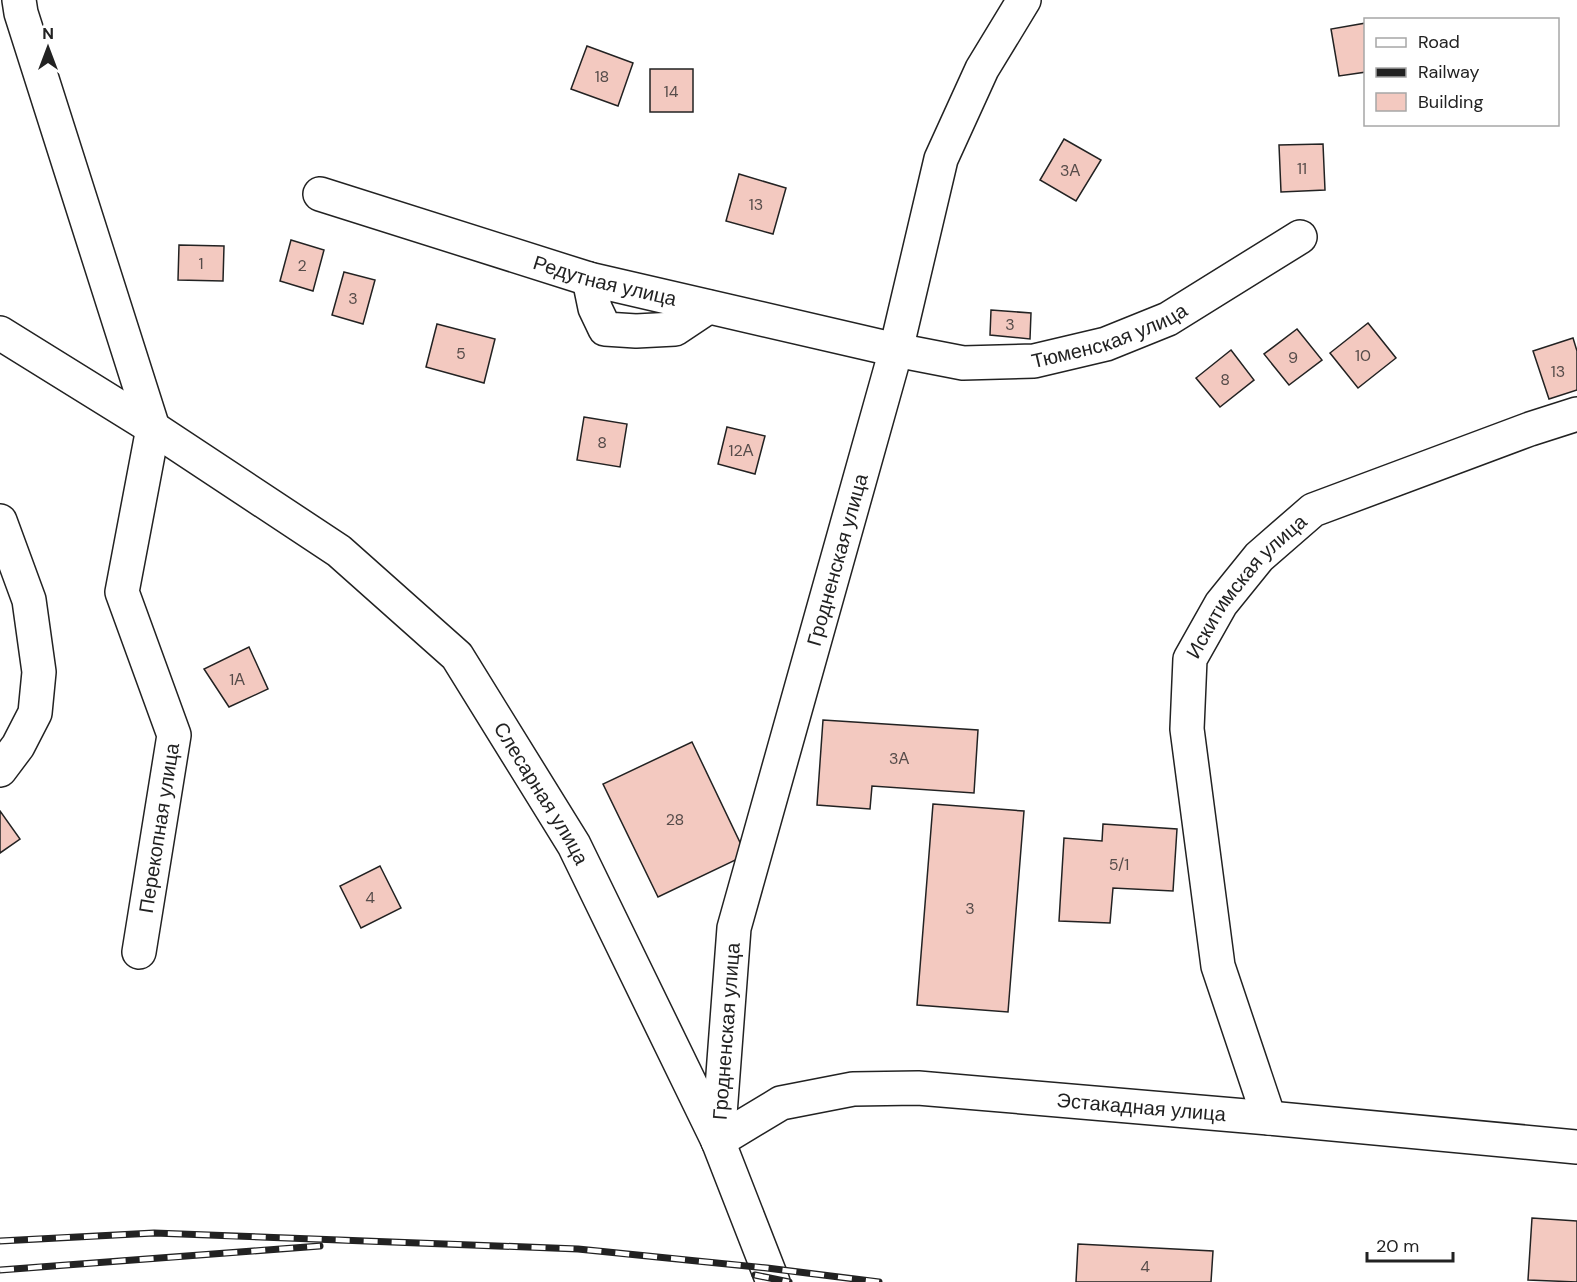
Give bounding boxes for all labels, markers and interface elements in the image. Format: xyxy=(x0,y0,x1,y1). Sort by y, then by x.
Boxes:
north arrow xyxy=(18,18,78,78)
legend xyxy=(1364,18,1559,126)
text: N xyxy=(42,23,54,44)
text: Road xyxy=(1418,30,1460,54)
text: Railway xyxy=(1418,60,1480,84)
house number: 18 xyxy=(595,66,609,87)
house number: 14 xyxy=(664,81,679,102)
text: Building xyxy=(1418,90,1483,114)
house number: 11 xyxy=(1297,158,1307,179)
house number: 3А xyxy=(1060,160,1080,181)
house number: 13 xyxy=(749,194,763,215)
street label: Редутная улица xyxy=(530,249,680,312)
house number: 1 xyxy=(199,253,204,274)
house number: 2 xyxy=(297,255,307,276)
house number: 3 xyxy=(348,288,358,309)
street label: Тюменская улица xyxy=(1029,297,1193,374)
house number: 3 xyxy=(1005,314,1015,335)
house number: 5 xyxy=(456,343,466,364)
house number: 10 xyxy=(1355,345,1371,366)
house number: 9 xyxy=(1288,347,1298,368)
house number: 13 xyxy=(1551,361,1565,382)
house number: 8 xyxy=(1220,369,1230,390)
house number: 8 xyxy=(597,432,607,453)
house number: 12А xyxy=(729,440,754,461)
street label: Гродненская улица xyxy=(801,470,874,649)
street label: Искитимская улица xyxy=(1180,508,1313,663)
house number: 1А xyxy=(229,669,245,690)
street label: Слесарная улица xyxy=(488,717,595,870)
street label: Перекопная улица xyxy=(133,740,185,915)
house number: 3А xyxy=(889,748,909,769)
house number: 28 xyxy=(666,809,684,830)
house number: 5/1 xyxy=(1109,854,1129,875)
house number: 4 xyxy=(365,887,375,908)
house number: 3 xyxy=(965,898,975,919)
street label: Гродненская улица xyxy=(707,941,746,1121)
street label: Эстакадная улица xyxy=(1056,1087,1228,1127)
scale bar xyxy=(1367,1225,1452,1263)
text: 20 m xyxy=(1376,1234,1419,1258)
house number: 4 xyxy=(1140,1256,1150,1277)

